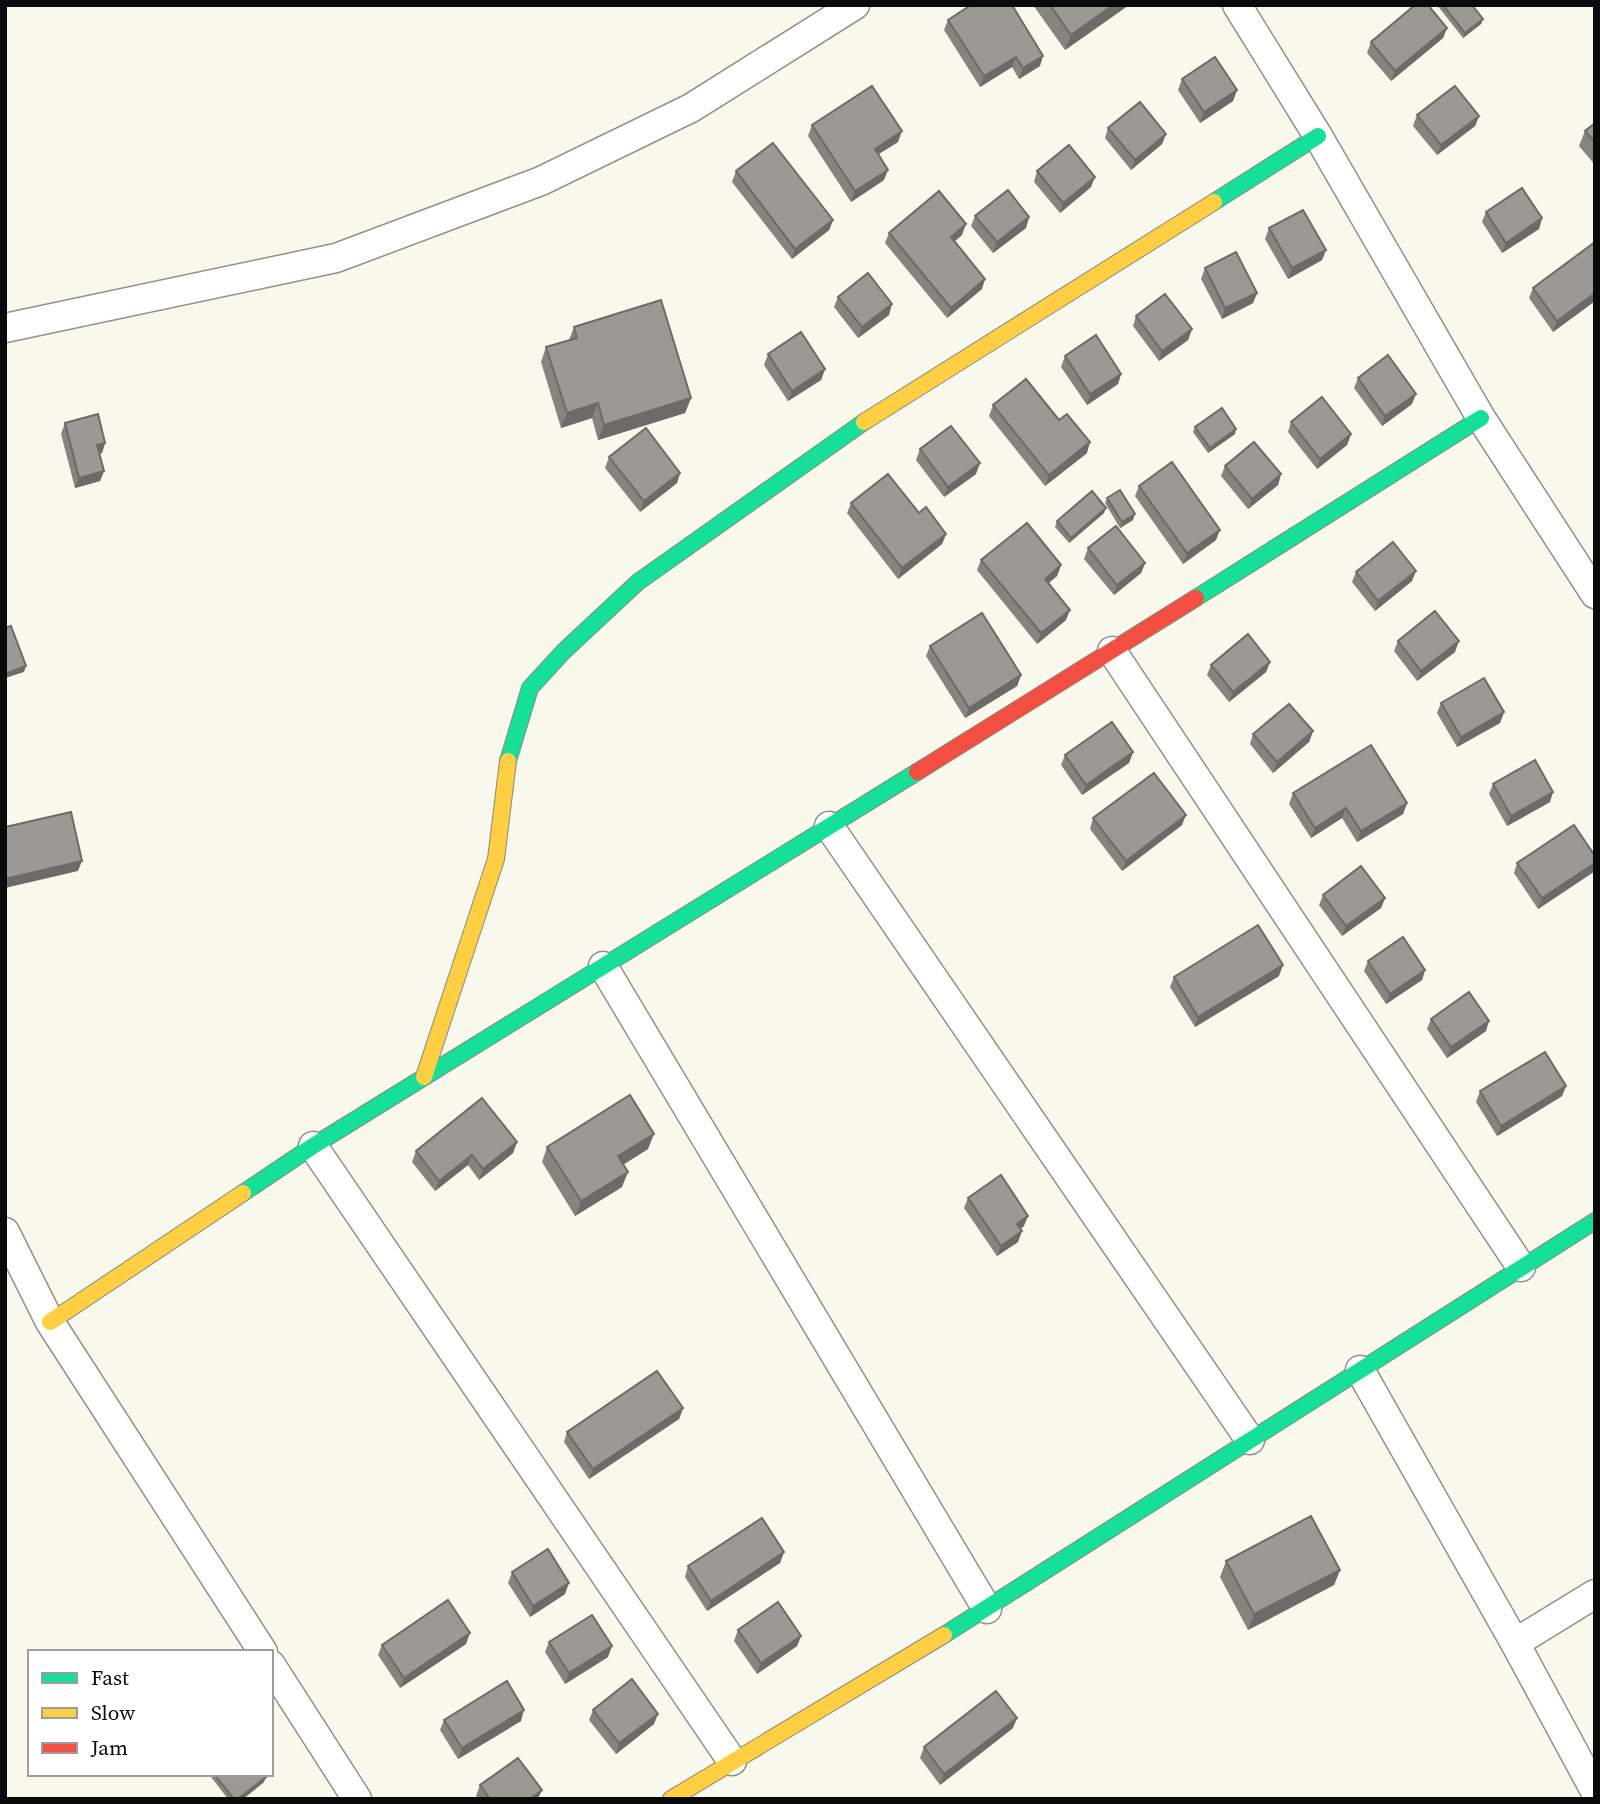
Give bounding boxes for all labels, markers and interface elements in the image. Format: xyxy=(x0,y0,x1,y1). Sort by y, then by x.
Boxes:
legend xyxy=(28,1650,273,1776)
text: Fast xyxy=(91,1663,129,1692)
text: Slow xyxy=(91,1698,135,1727)
text: Jam xyxy=(90,1733,128,1762)

